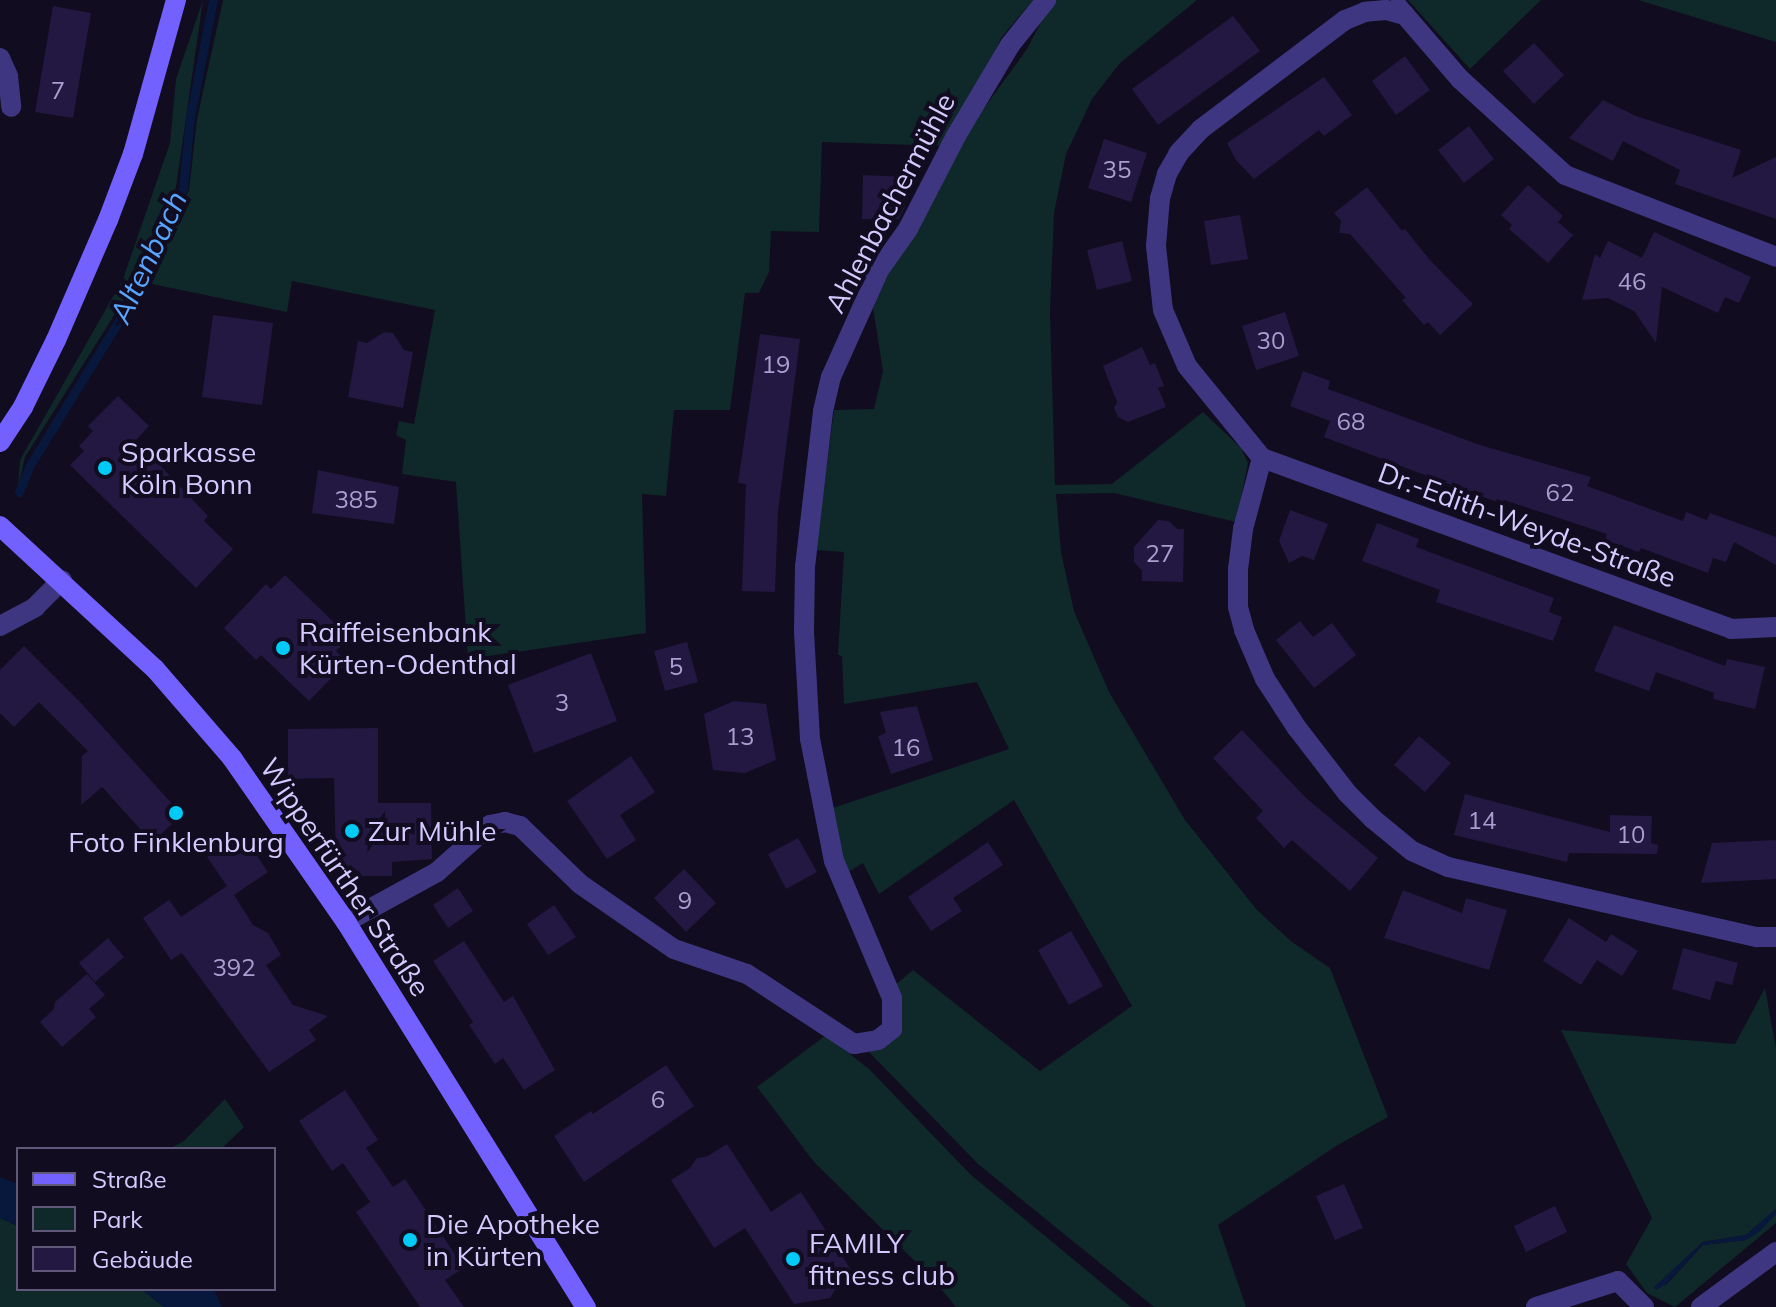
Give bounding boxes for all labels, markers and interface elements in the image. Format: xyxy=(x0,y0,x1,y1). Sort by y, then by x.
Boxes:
house number: 7 xyxy=(51,77,65,105)
street label: Ahlenbachermühle xyxy=(818,88,962,318)
house number: 35 xyxy=(1103,156,1131,184)
water label: Altenbach xyxy=(102,185,194,329)
house number: 46 xyxy=(1618,268,1646,296)
house number: 30 xyxy=(1257,327,1285,355)
house number: 19 xyxy=(762,351,790,379)
house number: 68 xyxy=(1337,408,1365,436)
place label: Sparkasse Köln Bonn xyxy=(121,435,256,501)
street label: Dr.-Edith-Weyde-Straße xyxy=(1374,455,1680,595)
marker: Sparkasse Köln Bonn xyxy=(96,459,114,477)
house number: 62 xyxy=(1546,479,1574,507)
house number: 385 xyxy=(334,486,378,514)
house number: 27 xyxy=(1146,540,1174,568)
place label: Raiffeisenbank Kürten-Odenthal xyxy=(299,615,517,681)
marker: Raiffeisenbank Kürten-Odenthal xyxy=(274,639,292,657)
house number: 5 xyxy=(669,653,683,681)
house number: 3 xyxy=(555,689,569,717)
house number: 13 xyxy=(726,723,754,751)
house number: 16 xyxy=(892,734,920,762)
street label: Wipperfürther Straße xyxy=(253,752,437,1002)
marker: Foto Finklenburg xyxy=(167,804,185,822)
house number: 14 xyxy=(1468,807,1496,835)
place label: Zur Mühle xyxy=(368,814,497,848)
house number: 10 xyxy=(1617,821,1645,849)
marker: Zur Mühle xyxy=(343,822,361,840)
place label: Foto Finklenburg xyxy=(68,825,284,859)
house number: 9 xyxy=(678,887,692,915)
house number: 392 xyxy=(212,954,256,982)
house number: 6 xyxy=(651,1086,665,1114)
legend xyxy=(16,1147,276,1291)
text: Straße xyxy=(92,1164,167,1194)
text: Park xyxy=(92,1204,143,1234)
place label: Die Apotheke in Kürten xyxy=(426,1207,600,1273)
place label: FAMILY fitness club xyxy=(809,1226,955,1292)
marker: Die Apotheke in Kürten xyxy=(401,1231,419,1249)
text: Gebäude xyxy=(92,1244,193,1274)
marker: FAMILY fitness club xyxy=(784,1250,802,1268)

